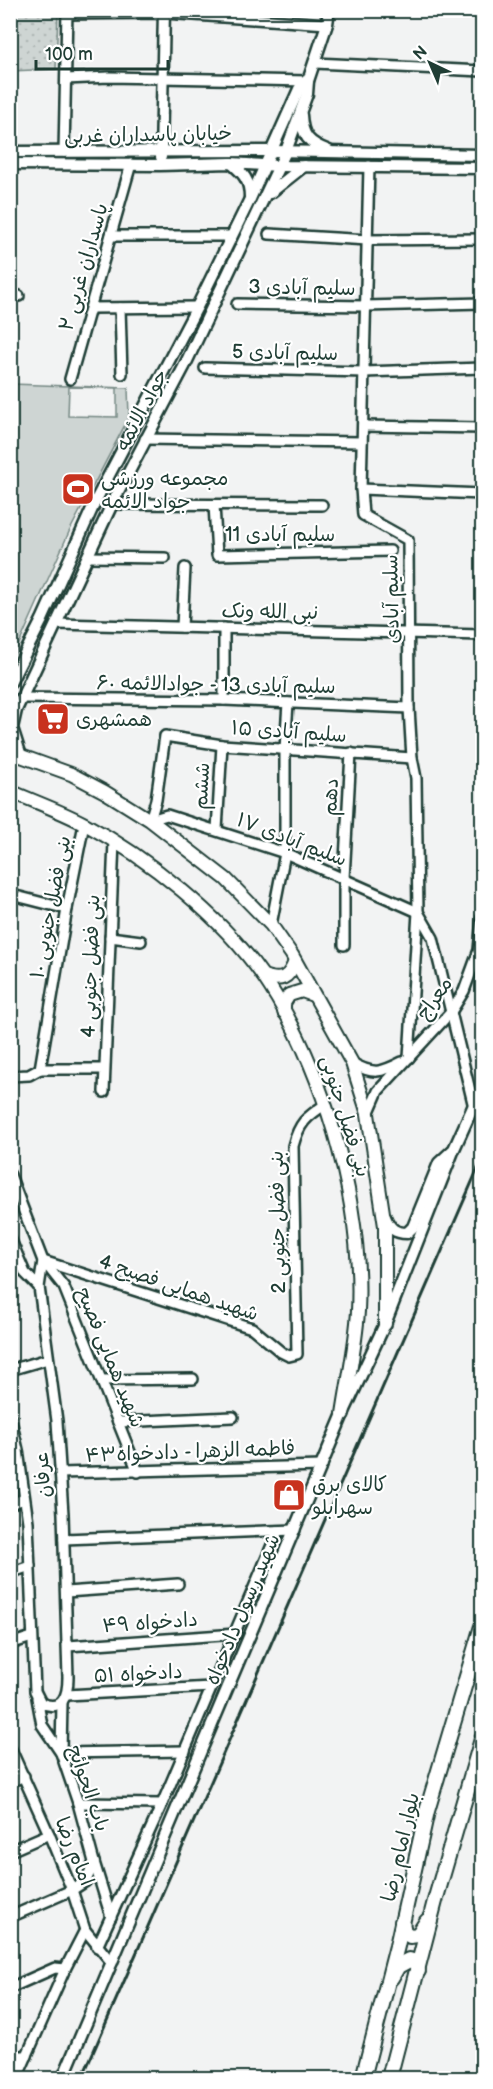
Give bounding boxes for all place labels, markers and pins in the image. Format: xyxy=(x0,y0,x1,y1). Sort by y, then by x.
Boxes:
place label: مجموعه ورزشی جواد الائمه xyxy=(101,467,228,514)
sports icon: مجموعه ورزشی جواد الائمه xyxy=(60,471,96,507)
supermarket icon: همشهری xyxy=(35,701,71,737)
place label: همشهری xyxy=(76,708,152,732)
place label: کالای برق سهرابلو xyxy=(311,1473,387,1520)
shop icon: کالای برق سهرابلو xyxy=(271,1477,307,1513)

